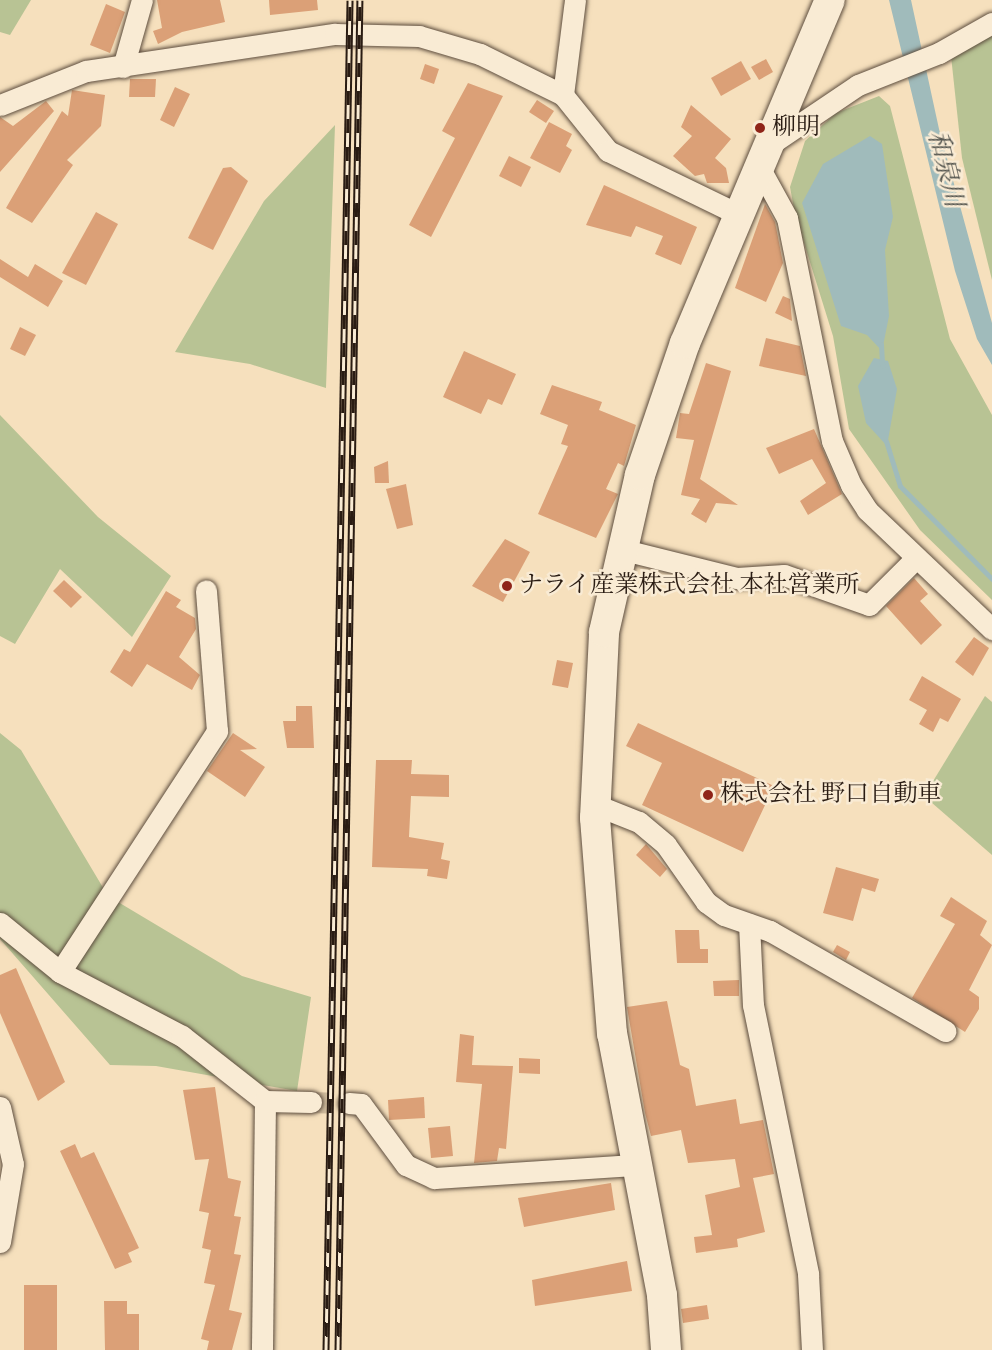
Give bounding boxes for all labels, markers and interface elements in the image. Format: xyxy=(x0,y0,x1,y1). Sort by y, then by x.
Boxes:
place label: 柳明 xyxy=(772,114,820,142)
marker: 柳明 xyxy=(753,121,767,135)
water label: 和泉川 xyxy=(920,127,970,211)
place label: ナライ産業株式会社 本社営業所 xyxy=(519,572,860,600)
marker: ナライ産業株式会社 本社営業所 xyxy=(500,579,514,593)
place label: 株式会社 野口自動車 xyxy=(720,781,941,809)
marker: 株式会社 野口自動車 xyxy=(701,788,715,802)

